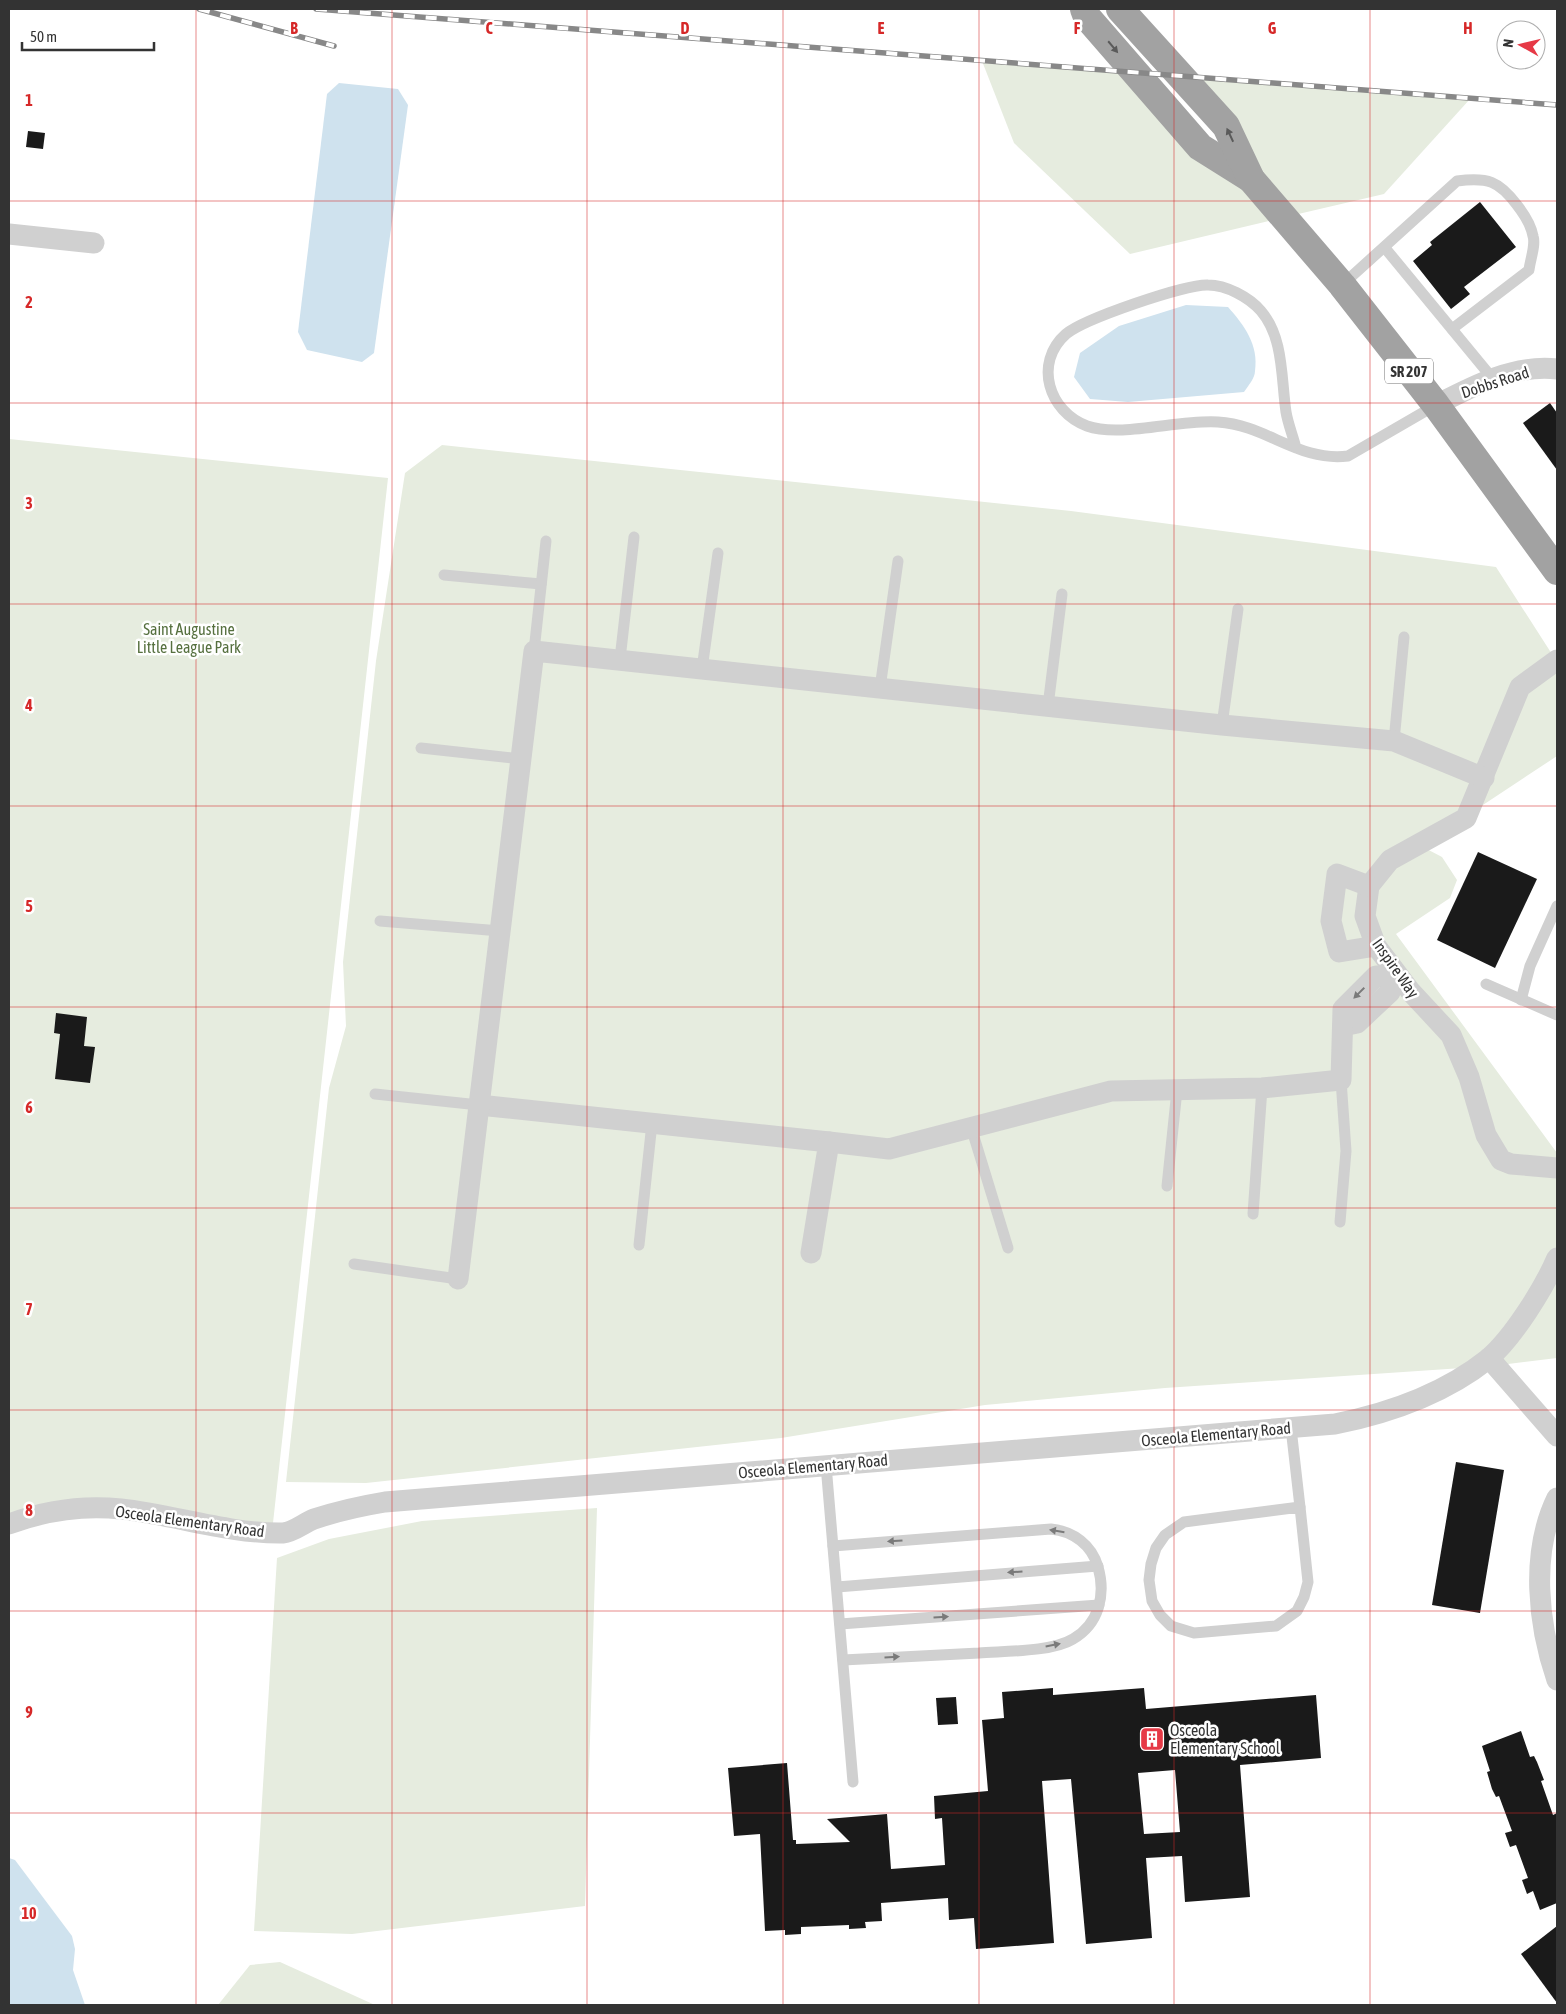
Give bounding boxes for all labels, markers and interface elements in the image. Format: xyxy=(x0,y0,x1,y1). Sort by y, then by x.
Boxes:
text: B xyxy=(290,19,298,37)
text: C xyxy=(485,19,493,37)
text: D xyxy=(681,19,690,37)
text: E xyxy=(878,19,885,37)
text: F xyxy=(1074,19,1081,37)
text: G xyxy=(1268,19,1277,37)
text: H xyxy=(1463,19,1473,37)
scale bar xyxy=(22,20,155,52)
north arrow xyxy=(1496,20,1546,70)
text: 50 m xyxy=(30,28,57,45)
text: N xyxy=(1500,38,1517,48)
one-way arrow xyxy=(1107,41,1119,53)
text: 1 xyxy=(25,91,33,109)
one-way arrow xyxy=(1226,128,1234,142)
text: 2 xyxy=(25,293,33,311)
road number: SR 207 xyxy=(1385,358,1433,384)
street label: Dobbs Road xyxy=(1459,363,1531,401)
text: 3 xyxy=(25,494,33,512)
park label: Saint Augustine Little League Park xyxy=(137,620,241,657)
text: 4 xyxy=(24,696,33,714)
text: 5 xyxy=(25,897,33,915)
street label: Inspire Way xyxy=(1368,935,1423,1002)
one-way arrow xyxy=(1353,987,1365,999)
text: 6 xyxy=(25,1098,33,1116)
text: 7 xyxy=(25,1300,33,1318)
street label: Osceola Elementary Road xyxy=(1140,1418,1292,1451)
street label: Osceola Elementary Road xyxy=(737,1450,889,1483)
text: 8 xyxy=(25,1501,33,1519)
street label: Osceola Elementary Road xyxy=(114,1502,266,1541)
one-way arrow xyxy=(1049,1526,1065,1534)
one-way arrow xyxy=(887,1537,903,1545)
one-way arrow xyxy=(1006,1568,1022,1576)
one-way arrow xyxy=(933,1612,949,1620)
one-way arrow xyxy=(1046,1641,1061,1649)
one-way arrow xyxy=(884,1653,900,1661)
text: 9 xyxy=(25,1703,33,1721)
place label: Osceola Elementary School xyxy=(1170,1721,1281,1758)
building icon: Osceola Elementary School xyxy=(1139,1726,1165,1752)
text: 10 xyxy=(21,1904,37,1922)

